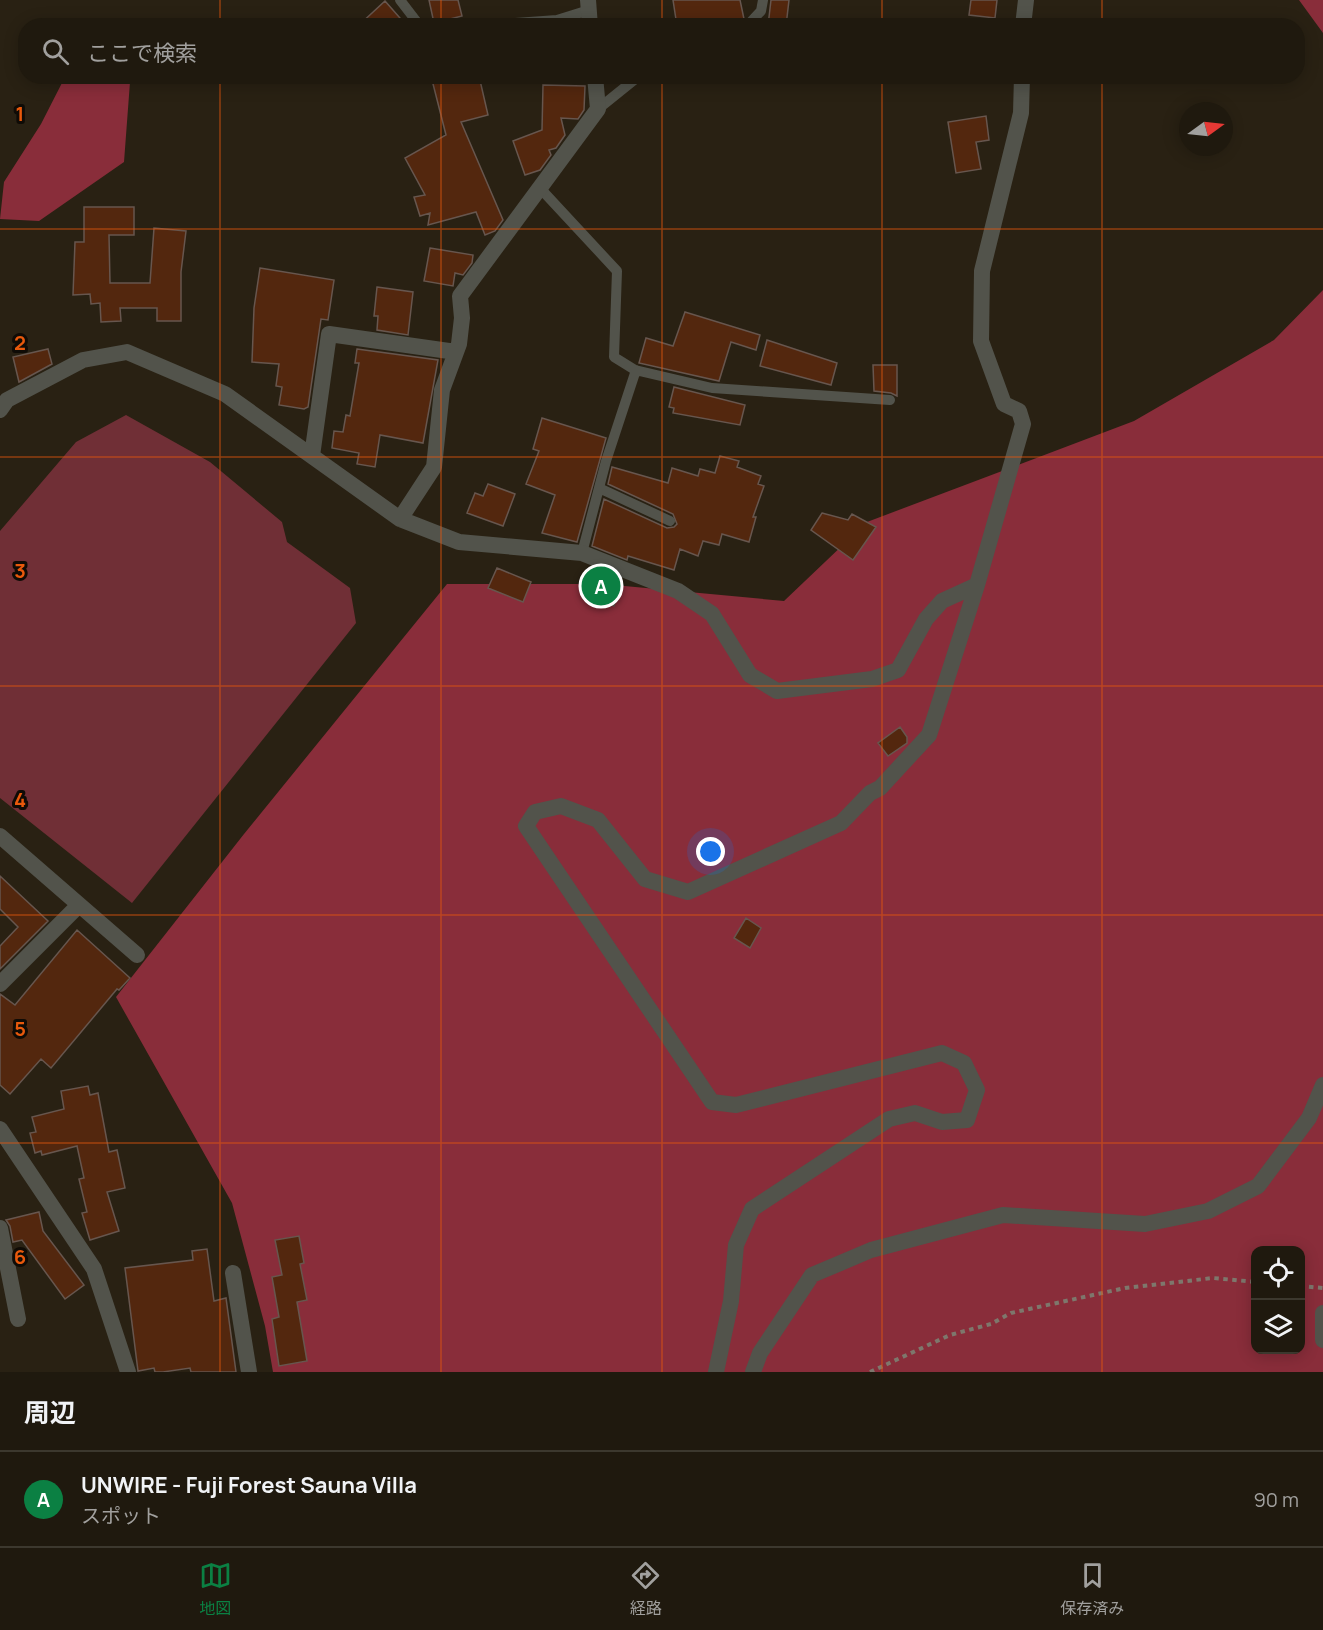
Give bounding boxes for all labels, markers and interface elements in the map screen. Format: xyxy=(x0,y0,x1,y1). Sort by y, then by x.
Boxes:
search box xyxy=(18,18,1305,84)
icon: search xyxy=(39,35,72,68)
text: ここで検索 xyxy=(87,38,197,68)
text: 1 xyxy=(16,100,24,127)
north arrow xyxy=(1179,102,1233,156)
text: 2 xyxy=(14,329,26,356)
text: 3 xyxy=(14,557,26,584)
pin: A xyxy=(582,564,620,608)
text: 4 xyxy=(14,786,26,813)
your location xyxy=(696,837,725,866)
text: 5 xyxy=(14,1015,26,1042)
text: 6 xyxy=(14,1243,26,1270)
map controls xyxy=(1251,1246,1305,1354)
button: locate xyxy=(1251,1246,1305,1300)
button: layers xyxy=(1251,1300,1305,1354)
text: 周辺 xyxy=(24,1394,76,1430)
text: UNWIRE - Fuji Forest Sauna Villa xyxy=(81,1470,417,1500)
text: A xyxy=(37,1486,50,1513)
text: 90 m xyxy=(1253,1486,1299,1513)
text: スポット xyxy=(81,1502,161,1529)
tab: 地図 xyxy=(199,1559,232,1619)
tab: 経路 xyxy=(629,1559,662,1619)
tab: 保存済み xyxy=(1060,1559,1124,1619)

